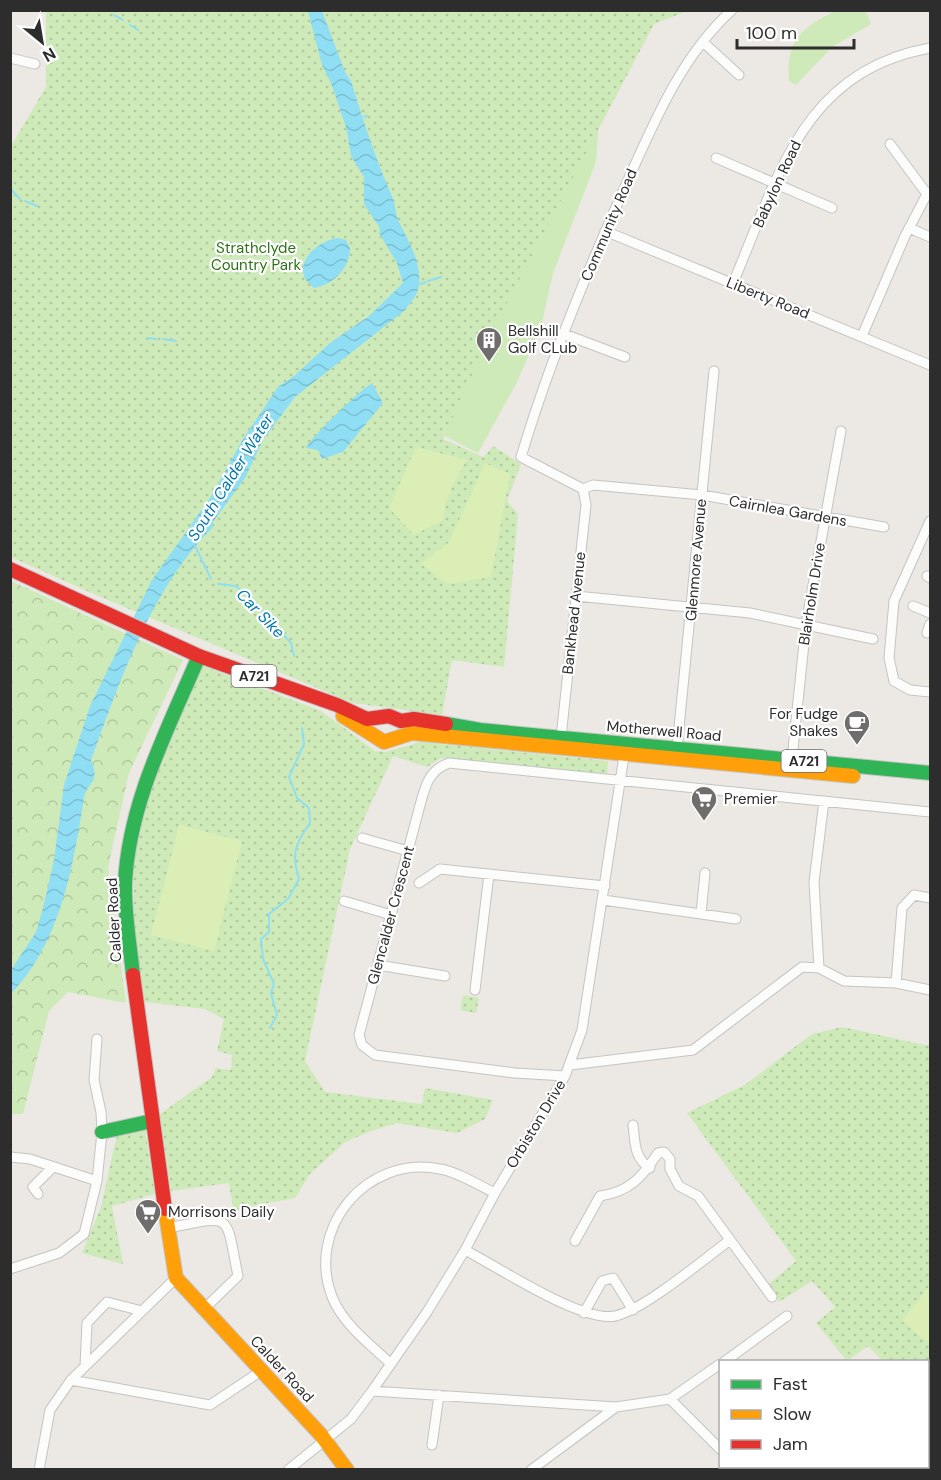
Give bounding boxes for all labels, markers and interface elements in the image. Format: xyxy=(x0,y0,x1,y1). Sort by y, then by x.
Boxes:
north arrow xyxy=(12,12,72,72)
scale bar xyxy=(737,12,854,50)
text: 100 m xyxy=(746,21,797,45)
text: N xyxy=(39,43,60,67)
street label: Babylon Road xyxy=(748,137,806,231)
street label: Community Road xyxy=(576,166,642,284)
park label: Strathclyde Country Park xyxy=(211,238,302,275)
street label: Liberty Road xyxy=(723,272,813,324)
place label: Bellshill Golf CLub xyxy=(508,321,577,358)
building icon: Bellshill Golf CLub xyxy=(474,325,504,363)
water label: South Calder Water xyxy=(183,409,279,545)
street label: Cairnlea Gardens xyxy=(727,491,849,531)
street label: Glenmore Avenue xyxy=(681,498,711,622)
street label: Blairholm Drive xyxy=(794,541,830,647)
street label: Bankhead Avenue xyxy=(558,551,590,675)
water label: Car Sike xyxy=(232,584,289,643)
road number: A721 xyxy=(232,665,276,687)
place label: For Fudge Shakes xyxy=(769,704,838,741)
cafe icon: For Fudge Shakes xyxy=(842,708,872,746)
street label: Motherwell Road xyxy=(606,716,722,746)
road number: A721 xyxy=(782,750,826,772)
supermarket icon: Premier xyxy=(689,784,719,822)
place label: Premier xyxy=(724,789,778,809)
street label: Glencalder Crescent xyxy=(363,843,419,987)
street label: Calder Road xyxy=(102,877,126,963)
street label: Orbiston Drive xyxy=(502,1076,570,1172)
supermarket icon: Morrisons Daily xyxy=(133,1197,163,1235)
place label: Morrisons Daily xyxy=(168,1202,275,1222)
street label: Calder Road xyxy=(246,1331,318,1407)
legend xyxy=(719,1360,929,1468)
text: Fast xyxy=(773,1372,808,1396)
text: Slow xyxy=(773,1402,812,1426)
text: Jam xyxy=(773,1432,808,1456)

